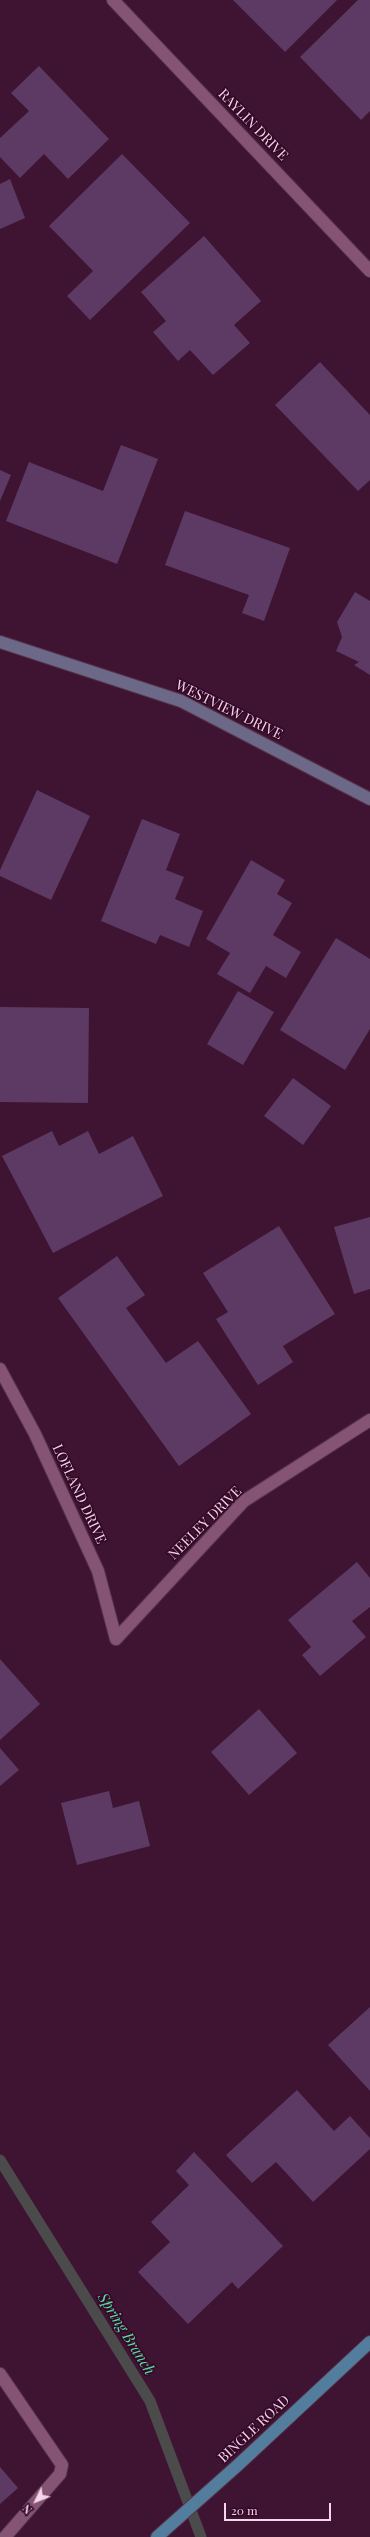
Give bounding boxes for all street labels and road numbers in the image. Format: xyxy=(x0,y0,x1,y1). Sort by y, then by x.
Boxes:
street label: RAYLIN DRIVE xyxy=(215,86,291,164)
street label: WESTVIEW DRIVE xyxy=(173,677,285,743)
street label: LOFLAND DRIVE xyxy=(49,1442,109,1546)
street label: NEELEY DRIVE xyxy=(165,1483,245,1563)
street label: BINGLE ROAD xyxy=(215,2392,293,2466)

